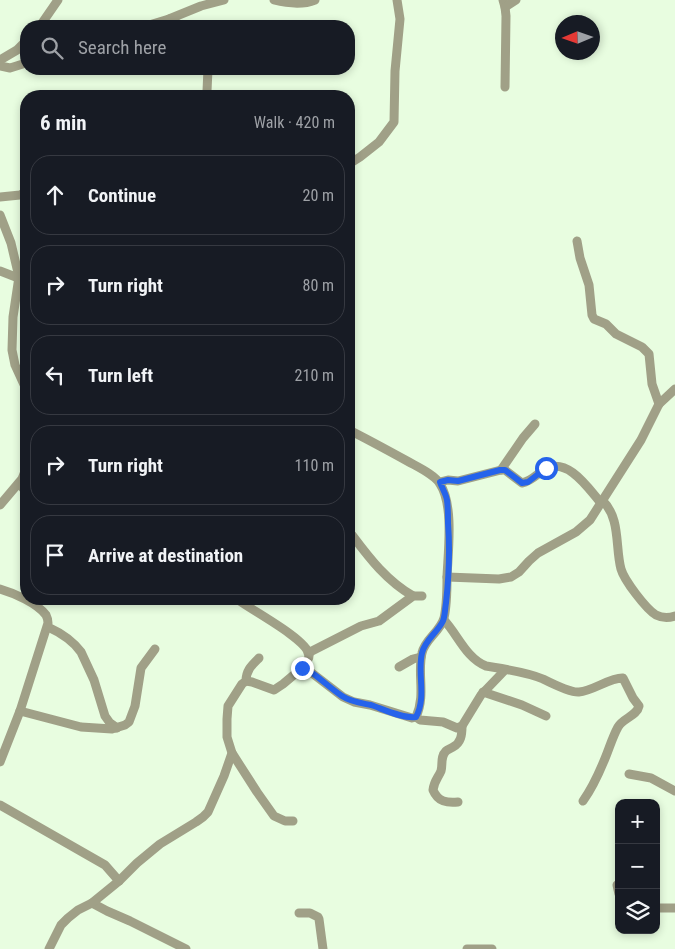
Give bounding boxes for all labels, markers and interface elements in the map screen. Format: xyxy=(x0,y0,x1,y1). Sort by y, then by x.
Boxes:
north arrow xyxy=(555,15,600,60)
search box xyxy=(20,20,355,75)
icon: search xyxy=(38,34,66,62)
text: Search here xyxy=(78,36,166,59)
text: 6 min xyxy=(40,111,87,135)
text: Walk · 420 m xyxy=(254,113,335,132)
icon: ahead xyxy=(41,181,69,209)
text: Continue xyxy=(88,184,156,207)
text: 20 m xyxy=(302,186,334,205)
icon: right xyxy=(41,271,69,299)
text: Turn right xyxy=(88,274,163,297)
text: 80 m xyxy=(302,276,334,295)
icon: left xyxy=(41,361,69,389)
text: Turn left xyxy=(88,364,153,387)
text: 210 m xyxy=(295,366,334,385)
icon: right xyxy=(41,451,69,479)
text: Turn right xyxy=(88,454,163,477)
text: 110 m xyxy=(295,456,334,475)
route start xyxy=(535,457,558,480)
icon: arrive xyxy=(41,541,69,569)
text: Arrive at destination xyxy=(88,544,243,567)
route end xyxy=(291,657,314,680)
map controls xyxy=(615,799,660,934)
button: + xyxy=(615,799,660,844)
button: − xyxy=(615,844,660,889)
button: layers xyxy=(615,889,660,934)

